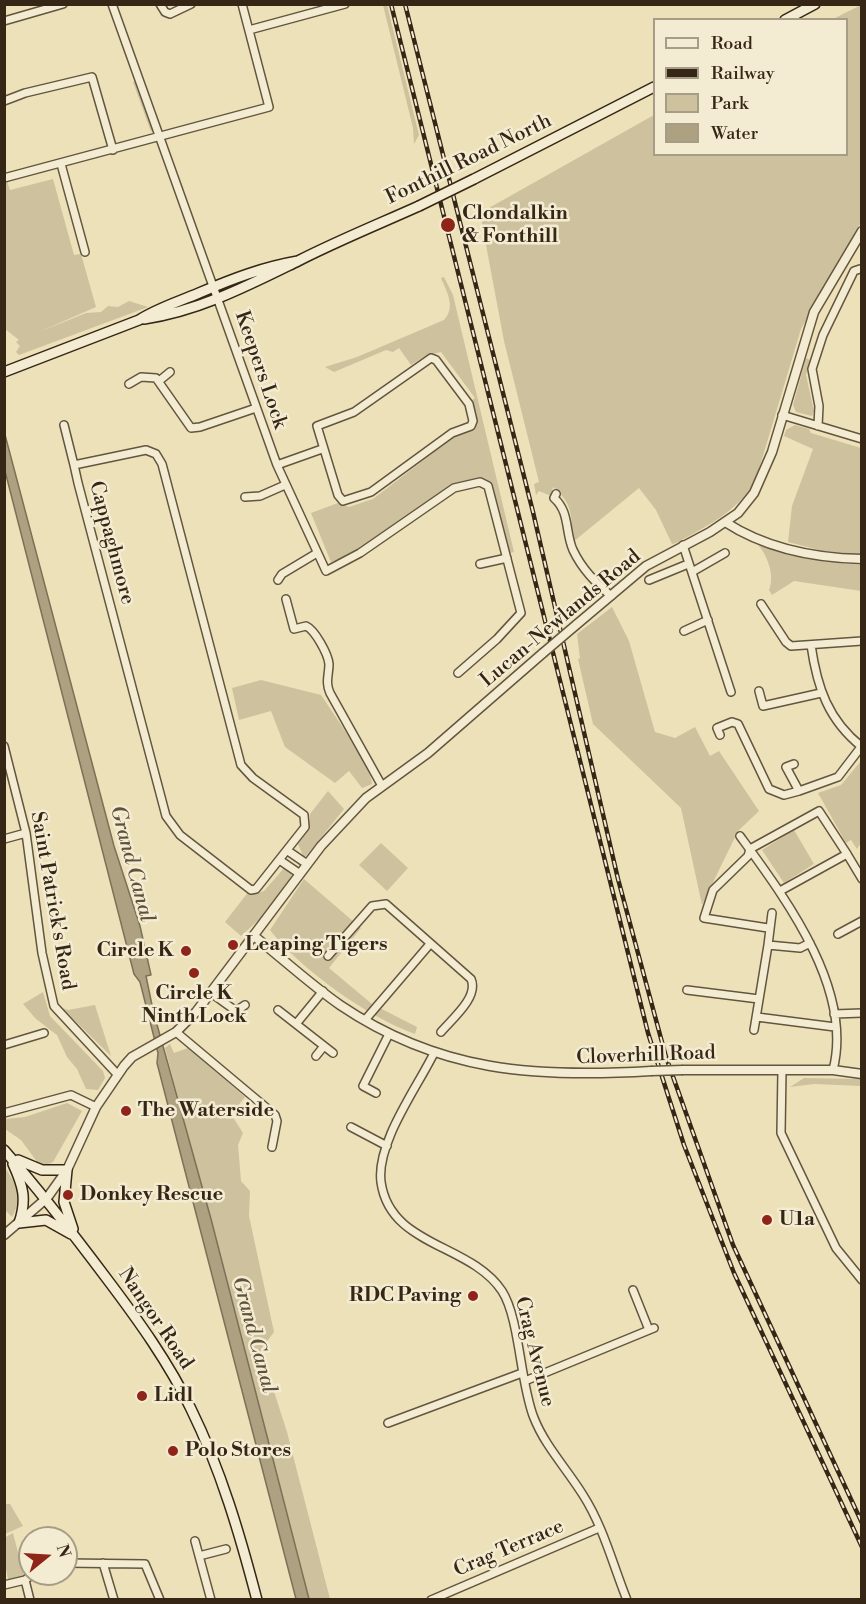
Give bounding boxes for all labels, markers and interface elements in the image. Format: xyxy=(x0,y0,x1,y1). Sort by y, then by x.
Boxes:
legend xyxy=(653,18,848,156)
text: Road xyxy=(711,32,753,55)
text: Railway xyxy=(711,62,774,85)
text: Park xyxy=(711,92,748,115)
street label: Fonthill Road North xyxy=(382,109,556,211)
text: Water xyxy=(711,122,758,145)
place label: Clondalkin & Fonthill xyxy=(462,202,568,249)
marker: Clondalkin & Fonthill xyxy=(439,216,457,234)
street label: Keepers Lock xyxy=(229,308,291,432)
street label: Cappaghmore xyxy=(83,479,139,607)
street label: Lucan-Newlands Road xyxy=(476,545,646,693)
water label: Grand Canal xyxy=(103,803,159,925)
street label: Saint Patrick's Road xyxy=(24,810,80,992)
place label: Leaping Tigers xyxy=(245,933,388,957)
marker: Leaping Tigers xyxy=(226,938,240,952)
place label: Circle K xyxy=(96,939,174,963)
marker: Circle K xyxy=(179,944,193,958)
marker: Circle K Ninth Lock xyxy=(187,966,201,980)
place label: Circle K Ninth Lock xyxy=(141,982,247,1029)
street label: Cloverhill Road xyxy=(576,1042,716,1070)
place label: The Waterside xyxy=(138,1099,274,1123)
marker: The Waterside xyxy=(119,1104,133,1118)
place label: Donkey Rescue xyxy=(80,1183,223,1207)
marker: Donkey Rescue xyxy=(61,1188,75,1202)
place label: U1a xyxy=(779,1208,815,1232)
marker: U1a xyxy=(760,1213,774,1227)
street label: Nangor Road xyxy=(112,1264,198,1374)
water label: Grand Canal xyxy=(225,1274,281,1396)
place label: RDC Paving xyxy=(349,1284,461,1308)
marker: RDC Paving xyxy=(466,1289,480,1303)
street label: Crag Avenue xyxy=(509,1294,559,1410)
place label: Lidl xyxy=(154,1384,193,1408)
marker: Lidl xyxy=(135,1389,149,1403)
place label: Polo Stores xyxy=(185,1439,291,1463)
marker: Polo Stores xyxy=(166,1444,180,1458)
street label: Crag Terrace xyxy=(450,1515,568,1583)
north arrow xyxy=(18,1526,78,1586)
text: N xyxy=(52,1542,75,1560)

